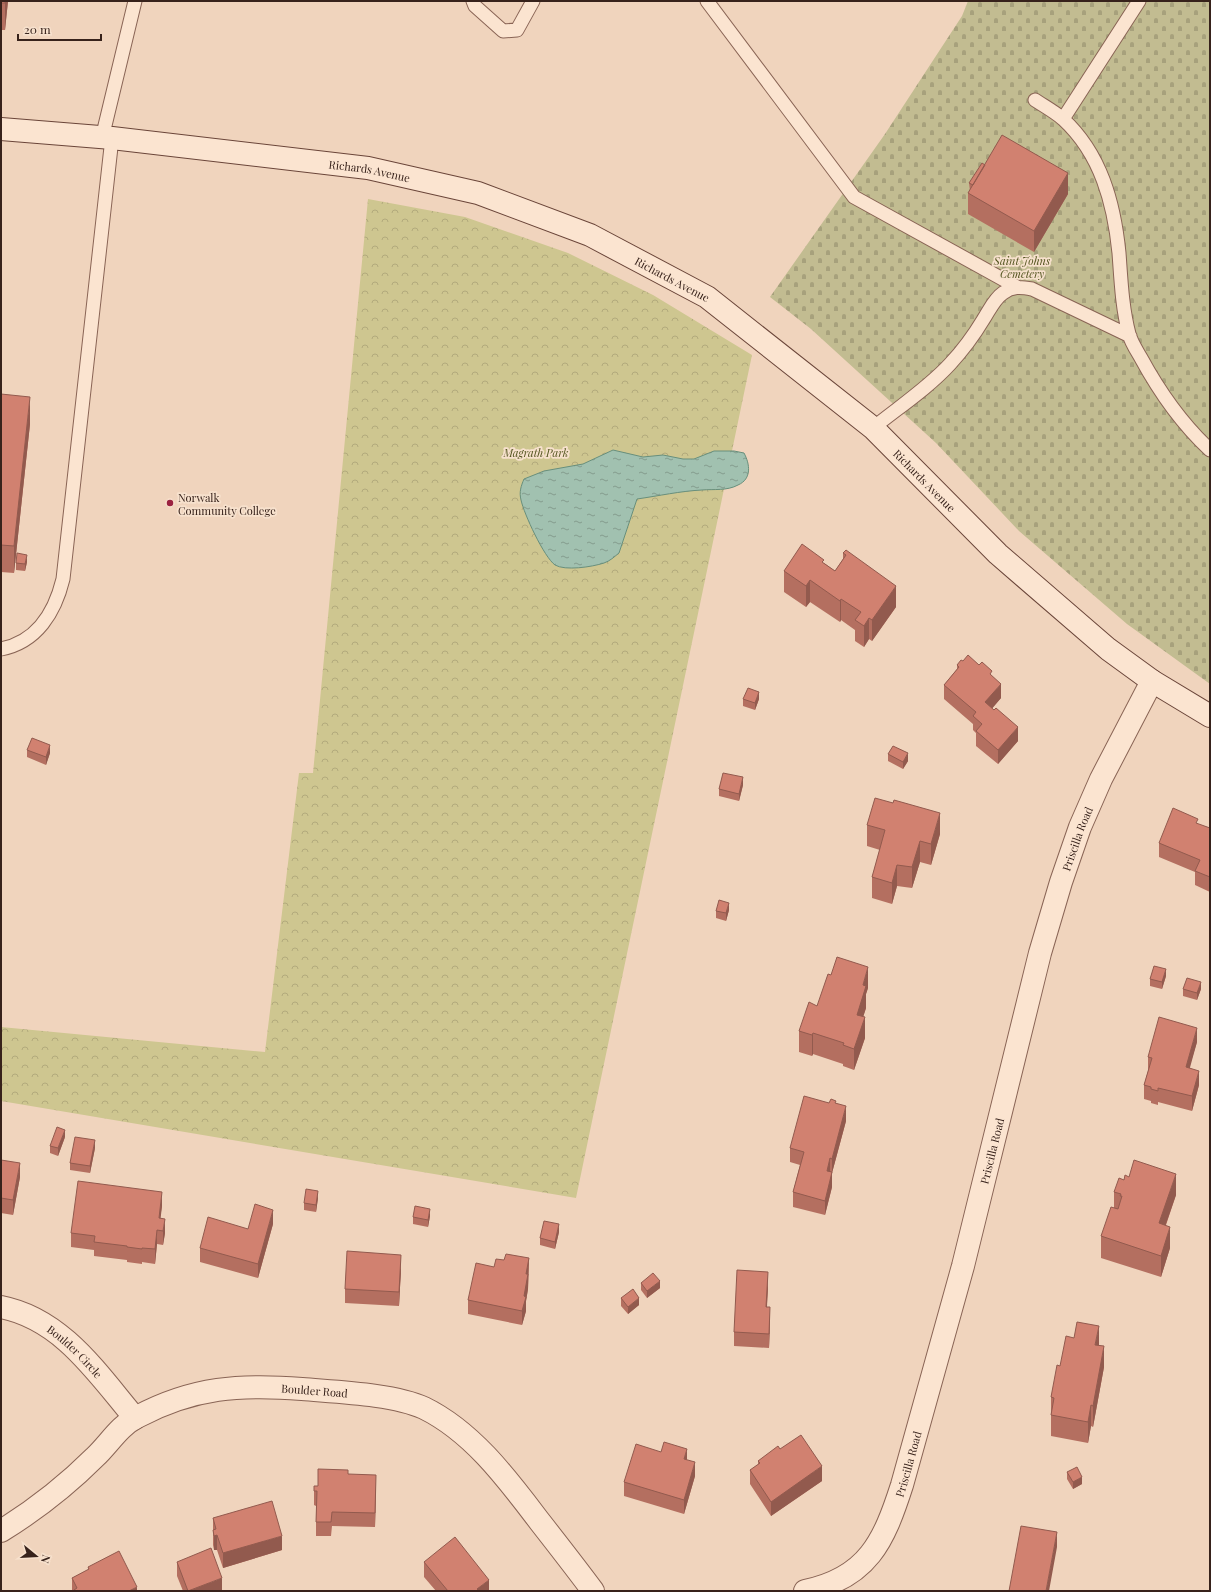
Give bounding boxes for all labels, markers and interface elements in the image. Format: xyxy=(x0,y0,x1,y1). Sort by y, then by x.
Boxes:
scale bar xyxy=(18,16,101,42)
text: 20 m xyxy=(24,21,51,37)
street label: Richards Avenue xyxy=(328,156,412,185)
street label: Richards Avenue xyxy=(633,253,713,305)
park label: Saint Johns Cemetery xyxy=(993,253,1051,281)
park label: Magrath Park xyxy=(502,445,569,460)
street label: Richards Avenue xyxy=(890,446,959,515)
place label: Norwalk Community College xyxy=(178,490,276,518)
marker: Norwalk Community College xyxy=(165,498,175,508)
street label: Priscilla Road xyxy=(1058,803,1096,873)
street label: Priscilla Road xyxy=(976,1116,1007,1185)
street label: Boulder Circle xyxy=(45,1321,106,1381)
street label: Boulder Road xyxy=(281,1380,349,1400)
street label: Priscilla Road xyxy=(891,1429,924,1499)
north arrow xyxy=(16,1536,56,1576)
text: N xyxy=(38,1553,54,1565)

